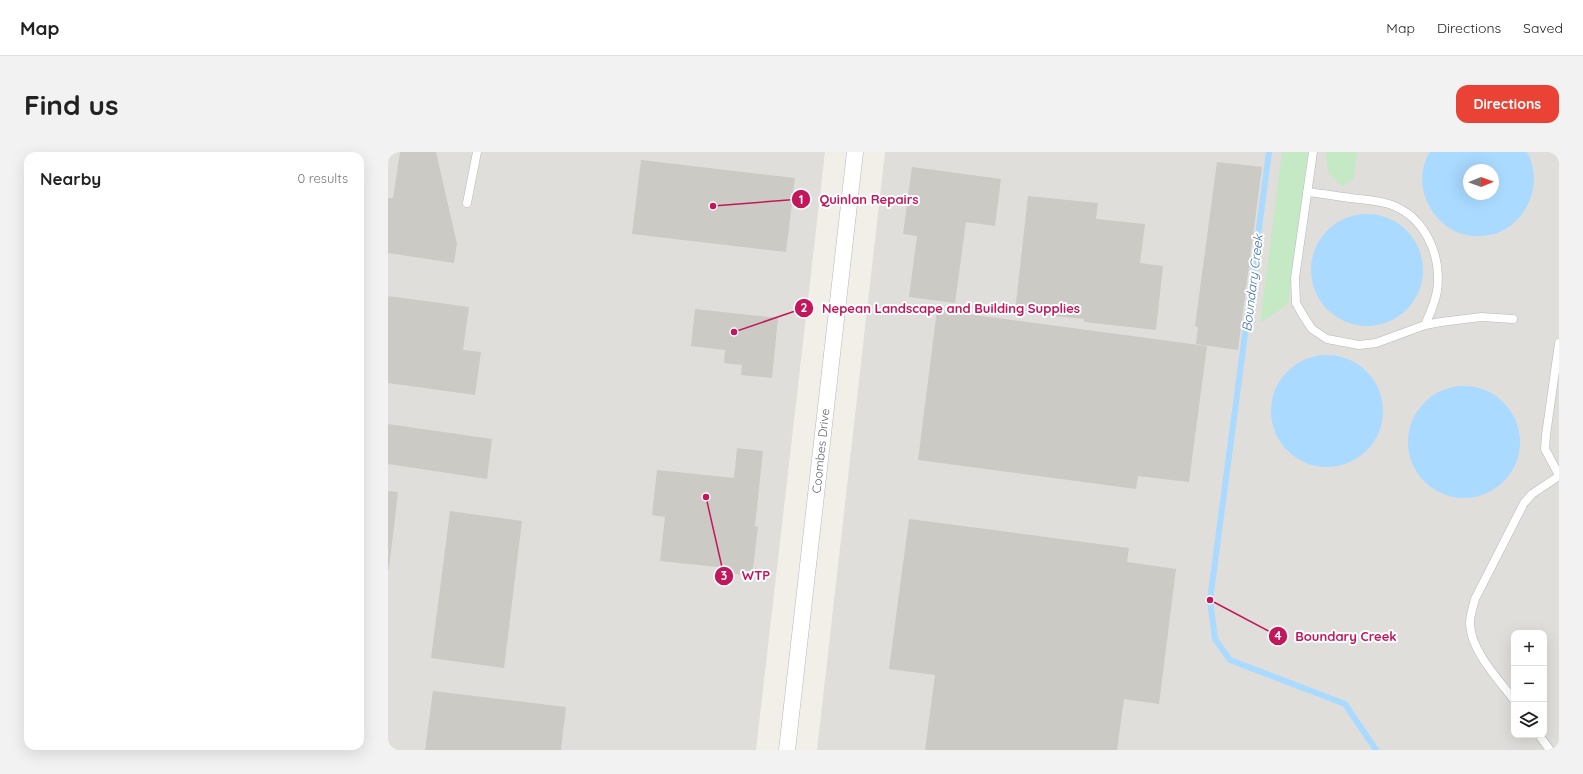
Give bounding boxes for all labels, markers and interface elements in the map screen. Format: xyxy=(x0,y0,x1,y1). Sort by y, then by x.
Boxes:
text: Map xyxy=(20,16,59,40)
text: Map xyxy=(1386,19,1415,37)
text: Directions xyxy=(1437,19,1501,37)
text: Saved xyxy=(1523,19,1563,37)
button: Directions xyxy=(1456,85,1559,123)
text: Find us xyxy=(24,87,118,122)
north arrow xyxy=(1463,164,1499,200)
text: Nearby xyxy=(40,168,101,189)
text: 0 results xyxy=(297,170,348,186)
callout: Quinlan Repairs xyxy=(791,187,926,212)
text: Quinlan Repairs xyxy=(819,191,919,207)
text: 1 xyxy=(799,192,803,207)
water label: Boundary Creek xyxy=(1238,232,1266,332)
callout: Nepean Landscape and Building Supplies xyxy=(794,296,1088,321)
text: 2 xyxy=(801,300,808,315)
text: Nepean Landscape and Building Supplies xyxy=(822,300,1080,316)
street label: Coombes Drive xyxy=(809,408,832,494)
callout: WTP xyxy=(714,563,779,588)
text: WTP xyxy=(742,567,770,583)
text: 3 xyxy=(721,568,727,583)
callout: Boundary Creek xyxy=(1268,624,1405,649)
text: 4 xyxy=(1274,628,1282,643)
text: Boundary Creek xyxy=(1295,628,1397,644)
map controls xyxy=(1511,630,1547,738)
button: + xyxy=(1511,630,1547,666)
button: − xyxy=(1511,666,1547,702)
button: layers xyxy=(1511,702,1547,738)

